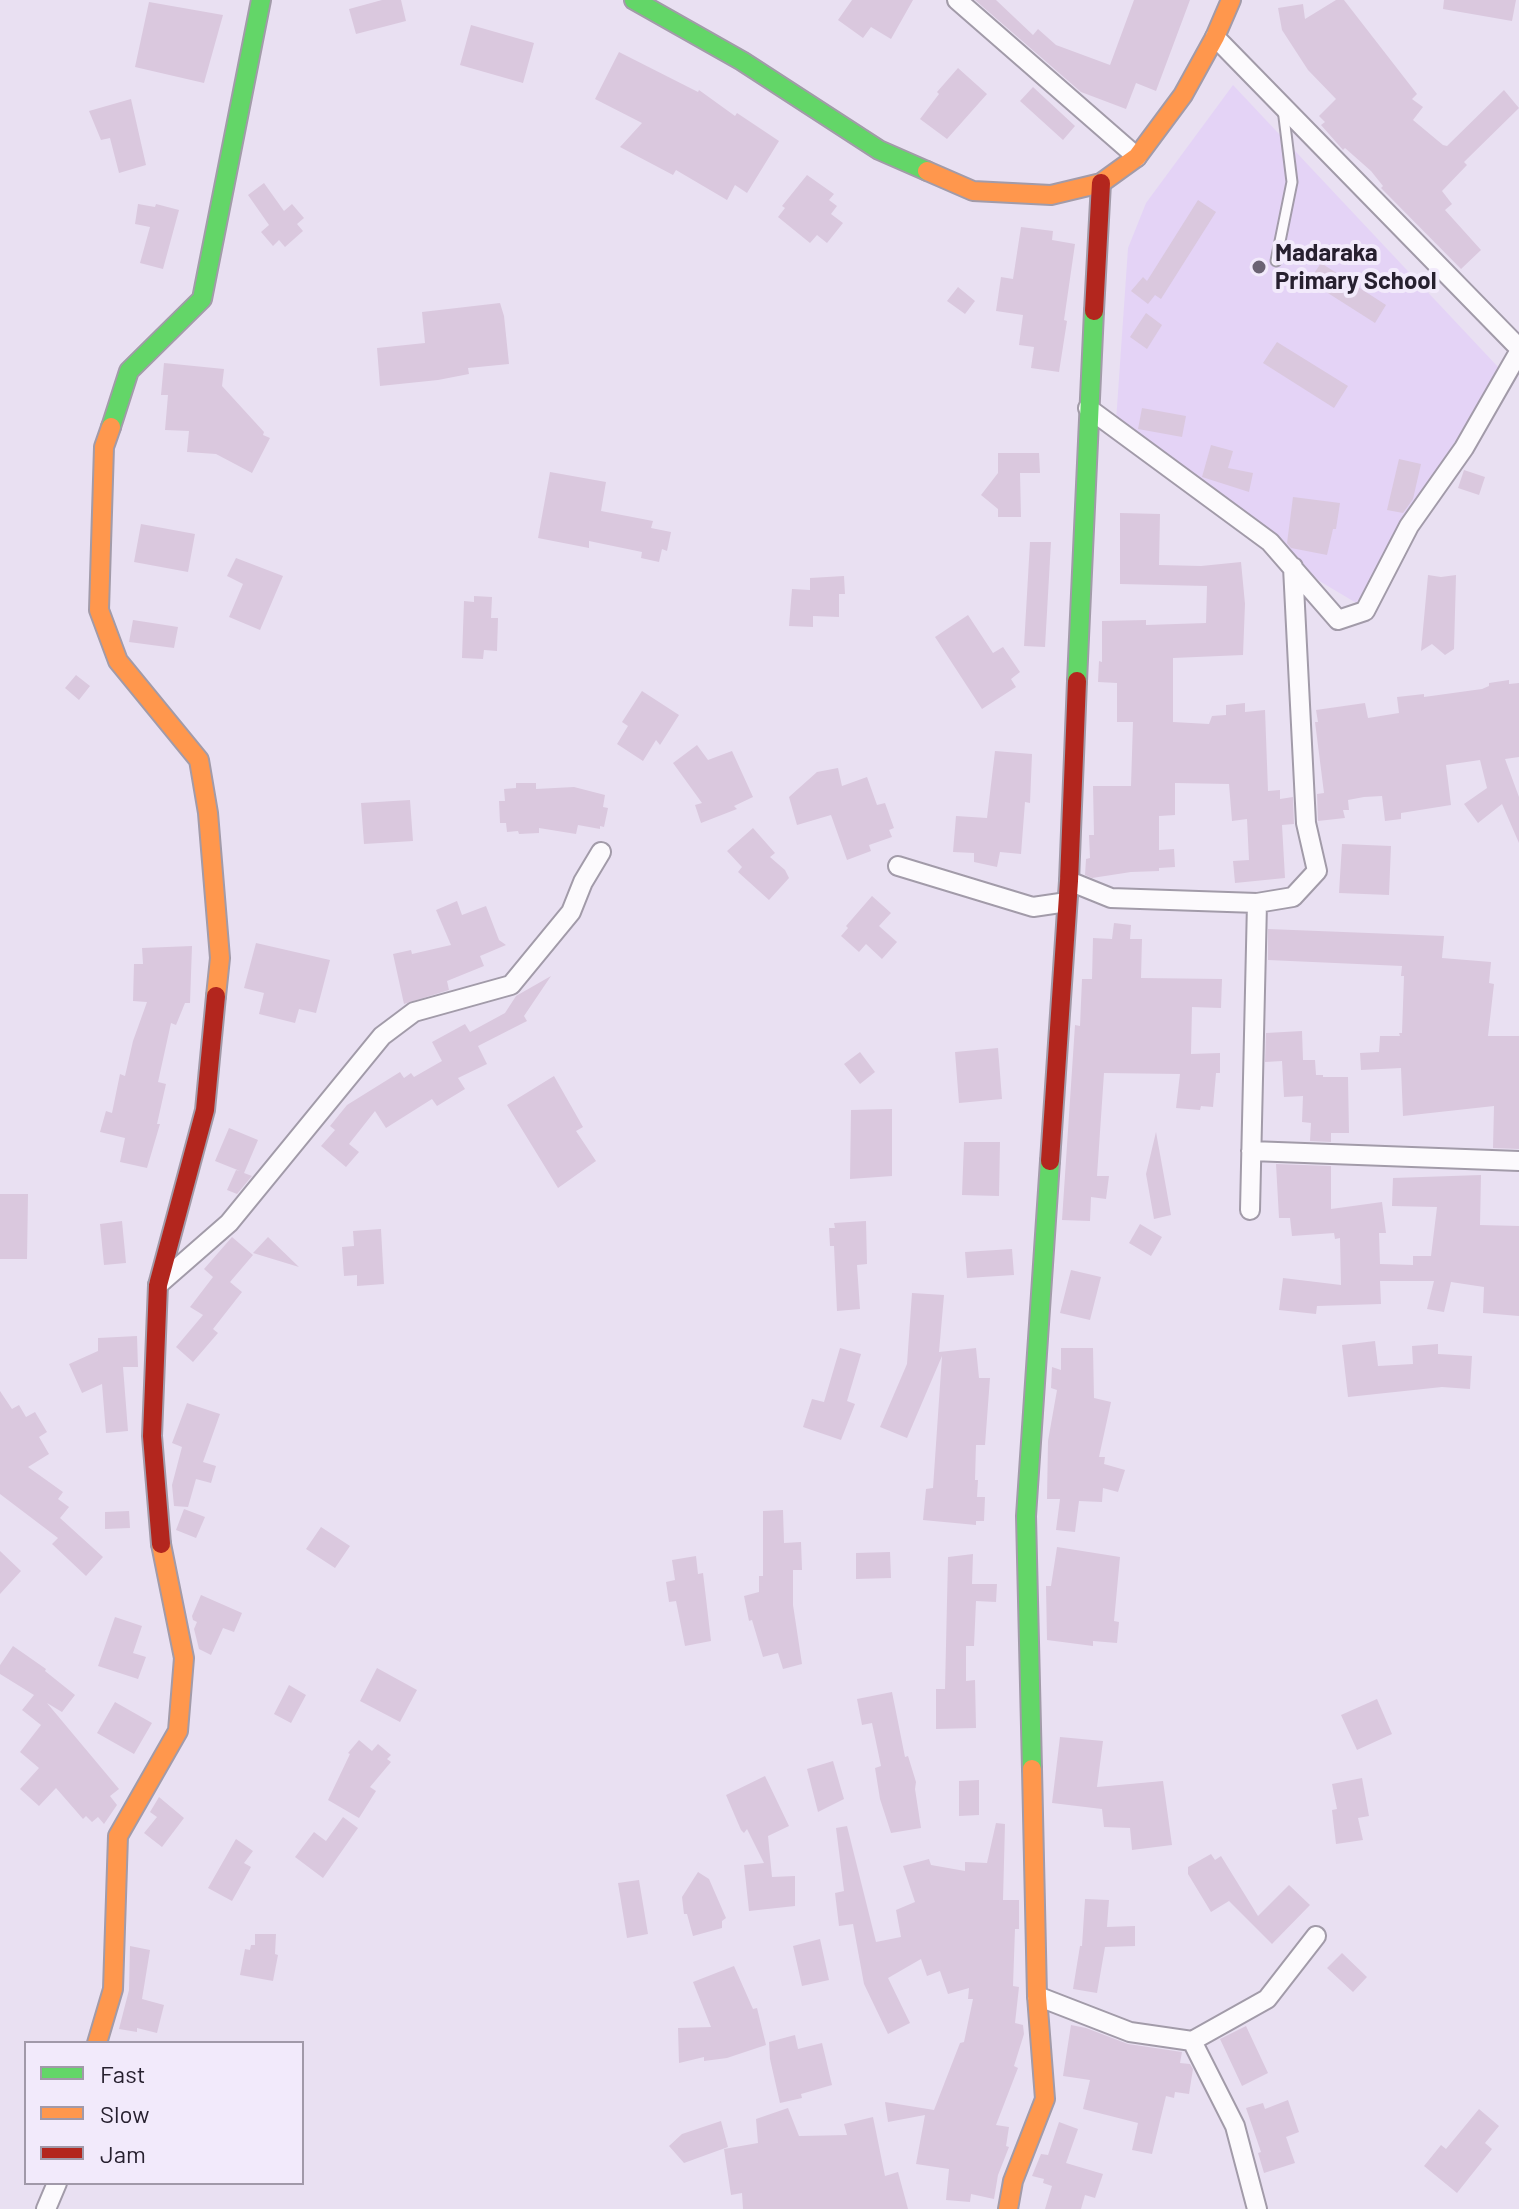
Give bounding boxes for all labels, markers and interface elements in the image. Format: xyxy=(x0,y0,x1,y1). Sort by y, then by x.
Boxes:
place label: Madaraka Primary School xyxy=(1275,239,1437,295)
marker: Madaraka Primary School xyxy=(1250,258,1268,276)
legend xyxy=(24,2041,304,2185)
text: Fast xyxy=(100,2059,145,2088)
text: Slow xyxy=(100,2099,149,2128)
text: Jam xyxy=(100,2139,146,2168)

